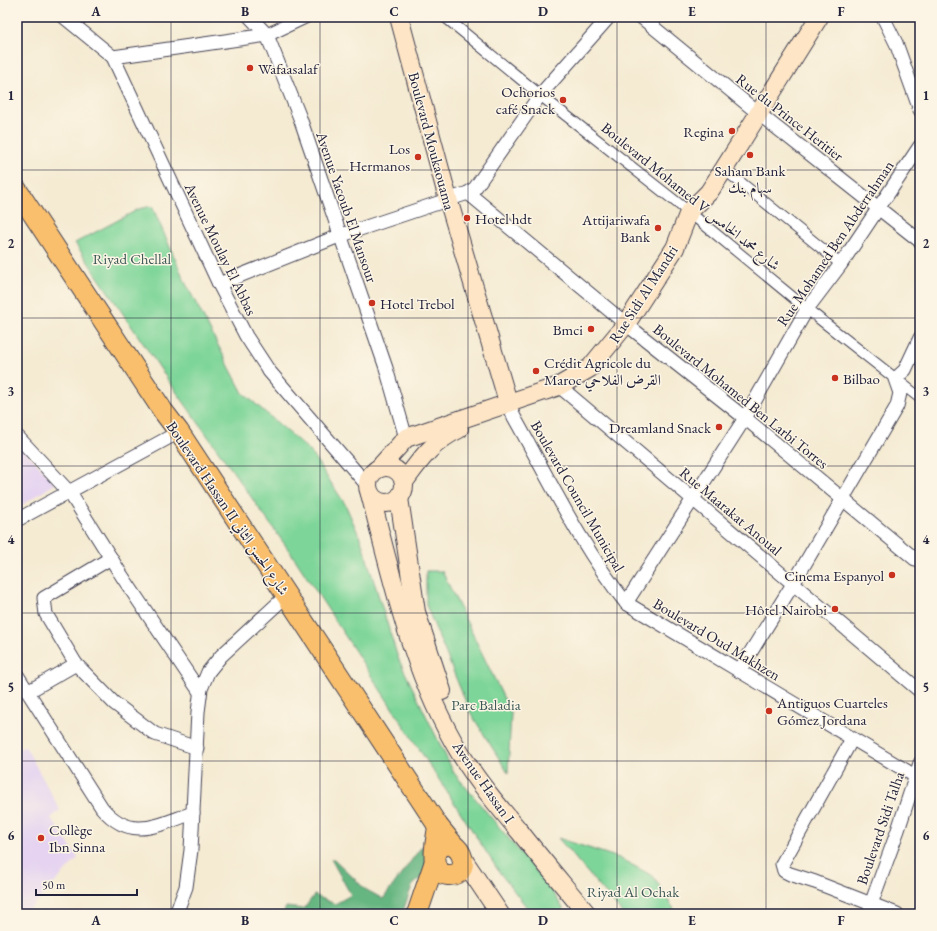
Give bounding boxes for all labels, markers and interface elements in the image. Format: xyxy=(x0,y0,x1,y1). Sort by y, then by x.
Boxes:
text: A xyxy=(90,3,101,20)
text: B xyxy=(241,3,249,20)
text: C xyxy=(389,3,399,20)
text: D xyxy=(538,3,548,20)
text: E xyxy=(688,3,696,20)
text: F xyxy=(837,3,845,20)
place label: Wafaasalaf xyxy=(258,59,320,78)
marker: Wafaasalaf xyxy=(245,63,255,73)
street label: Rue du Prince Heritier xyxy=(732,69,848,165)
street label: Boulevard Moukaouama xyxy=(404,70,460,212)
place label: Ochorios café Snack xyxy=(496,82,556,118)
text: 1 xyxy=(8,87,15,104)
text: 1 xyxy=(923,87,930,104)
marker: Ochorios café Snack xyxy=(558,95,568,105)
street label: Boulevard Mohamed V شارع محمد الخامس xyxy=(595,118,784,277)
place label: Regina xyxy=(683,122,724,141)
marker: Regina xyxy=(727,126,737,136)
street label: Avenue Yacoub El Mansour xyxy=(312,128,382,285)
place label: Los Hermanos xyxy=(349,139,410,175)
marker: Saham Bank سهام بنك xyxy=(745,150,755,160)
marker: Los Hermanos xyxy=(413,152,423,162)
street label: Rue Mohamed Ben Abderrahman xyxy=(772,156,898,330)
place label: Saham Bank سهام بنك xyxy=(714,161,787,201)
street label: Avenue Moulay El Abbas xyxy=(180,179,261,318)
place label: Hotel hdt xyxy=(475,209,532,228)
place label: Attijariwafa Bank xyxy=(581,210,651,246)
marker: Hotel hdt xyxy=(462,213,472,223)
marker: Attijariwafa Bank xyxy=(653,223,663,233)
text: 2 xyxy=(8,235,15,252)
text: 2 xyxy=(923,235,930,252)
street label: Rue Sidi Al Mandri xyxy=(604,241,682,346)
park label: Riyad Chellal xyxy=(93,249,172,268)
place label: Hotel Trebol xyxy=(380,294,455,313)
marker: Hotel Trebol xyxy=(367,298,377,308)
street label: Boulevard Mohamed Ben Larbi Torres xyxy=(650,319,833,473)
place label: Bmci xyxy=(553,320,583,339)
marker: Bmci xyxy=(586,324,596,334)
place label: Crédit Agricole du Maroc القرض الفلاحي xyxy=(544,353,661,392)
marker: Crédit Agricole du Maroc القرض الفلاحي xyxy=(531,366,541,376)
place label: Bilbao xyxy=(843,369,880,388)
marker: Bilbao xyxy=(830,373,840,383)
text: 3 xyxy=(8,383,15,400)
text: 3 xyxy=(923,383,930,400)
street label: Boulevard Hassan II شارع الحسن الثاني xyxy=(159,417,293,601)
street label: Boulevard Council Municipal xyxy=(527,417,629,575)
place label: Dreamland Snack xyxy=(609,418,712,437)
marker: Dreamland Snack xyxy=(714,422,724,432)
street label: Rue Maarakat Anoual xyxy=(676,463,786,560)
text: 4 xyxy=(8,531,15,548)
text: 4 xyxy=(923,531,930,548)
place label: Cinema Espanyol xyxy=(784,566,884,585)
marker: Cinema Espanyol xyxy=(887,570,897,580)
street label: Boulevard Oud Makhzen xyxy=(650,594,784,684)
place label: Hôtel Nairobi xyxy=(745,600,827,619)
marker: Hôtel Nairobi xyxy=(830,604,840,614)
text: 5 xyxy=(8,679,14,696)
text: 5 xyxy=(923,679,929,696)
place label: Antiguos Cuarteles Gómez Jordana xyxy=(776,693,888,729)
park label: Parc Baladia xyxy=(451,695,521,714)
marker: Antiguos Cuarteles Gómez Jordana xyxy=(764,706,774,716)
street label: Avenue Hassan I xyxy=(448,736,519,827)
street label: Boulevard Sidi Talha xyxy=(852,769,908,887)
place label: Collège Ibn Sinna xyxy=(49,820,105,856)
text: 6 xyxy=(8,827,15,844)
text: 6 xyxy=(923,827,930,844)
marker: Collège Ibn Sinna xyxy=(36,833,46,843)
scale bar xyxy=(36,871,137,897)
text: 50 m xyxy=(42,877,66,893)
park label: Riyad Al Ochak xyxy=(587,882,680,901)
text: A xyxy=(90,912,101,929)
text: B xyxy=(241,912,249,929)
text: C xyxy=(389,912,399,929)
text: D xyxy=(538,912,548,929)
text: E xyxy=(688,912,696,929)
text: F xyxy=(837,912,845,929)

